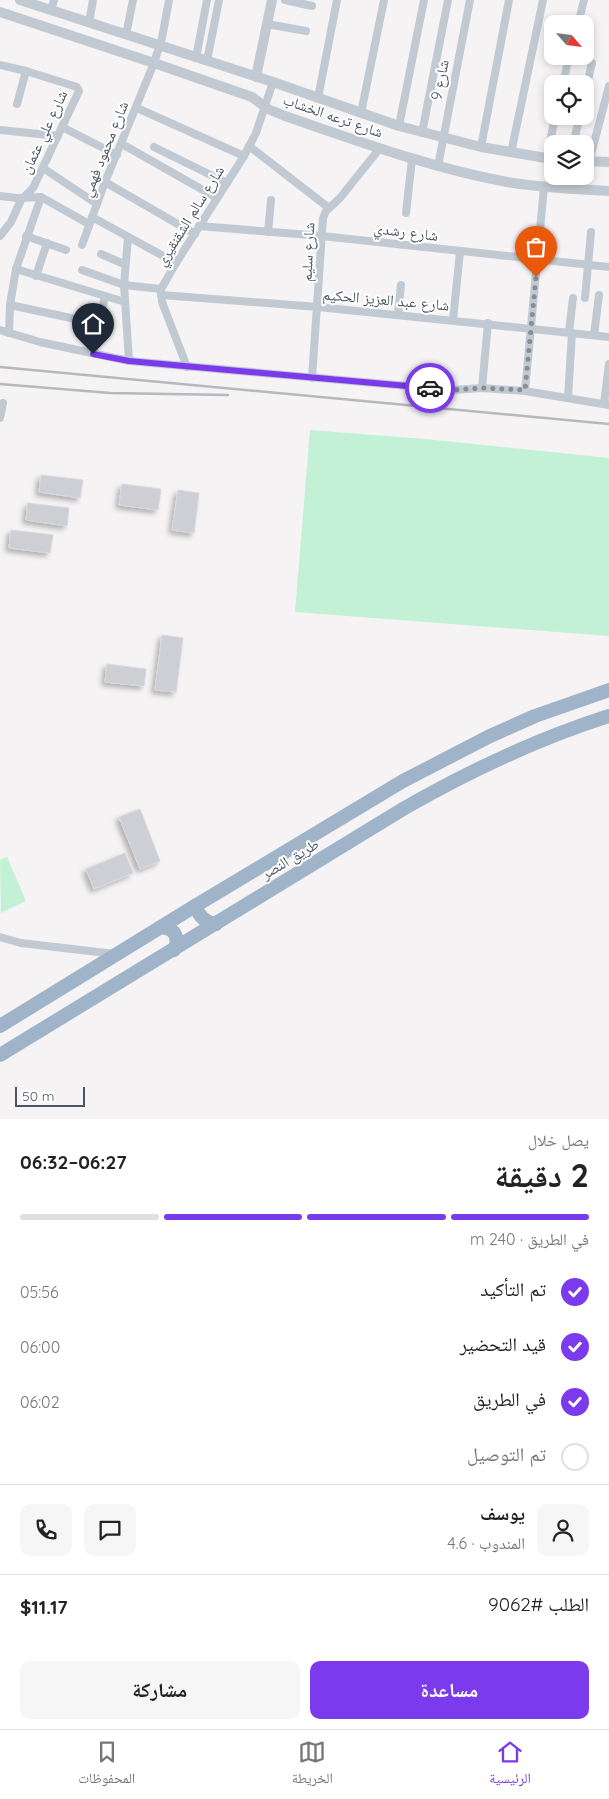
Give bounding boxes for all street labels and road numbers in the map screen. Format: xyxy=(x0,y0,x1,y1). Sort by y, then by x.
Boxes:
street label: شارع 9 xyxy=(426,58,454,102)
street label: شارع علي عثمان xyxy=(16,87,74,178)
street label: شارع ترعه الخشاب xyxy=(280,90,386,142)
street label: شارع محمود فهمي xyxy=(77,98,135,200)
street label: شارع سالم الشقنقيري xyxy=(151,162,231,271)
street label: شارع رشدي xyxy=(372,218,439,248)
street label: شارع سليم xyxy=(296,222,320,282)
street label: شارع عبد العزيز الحكيم xyxy=(322,285,450,316)
street label: طريق النصر xyxy=(257,834,323,884)

